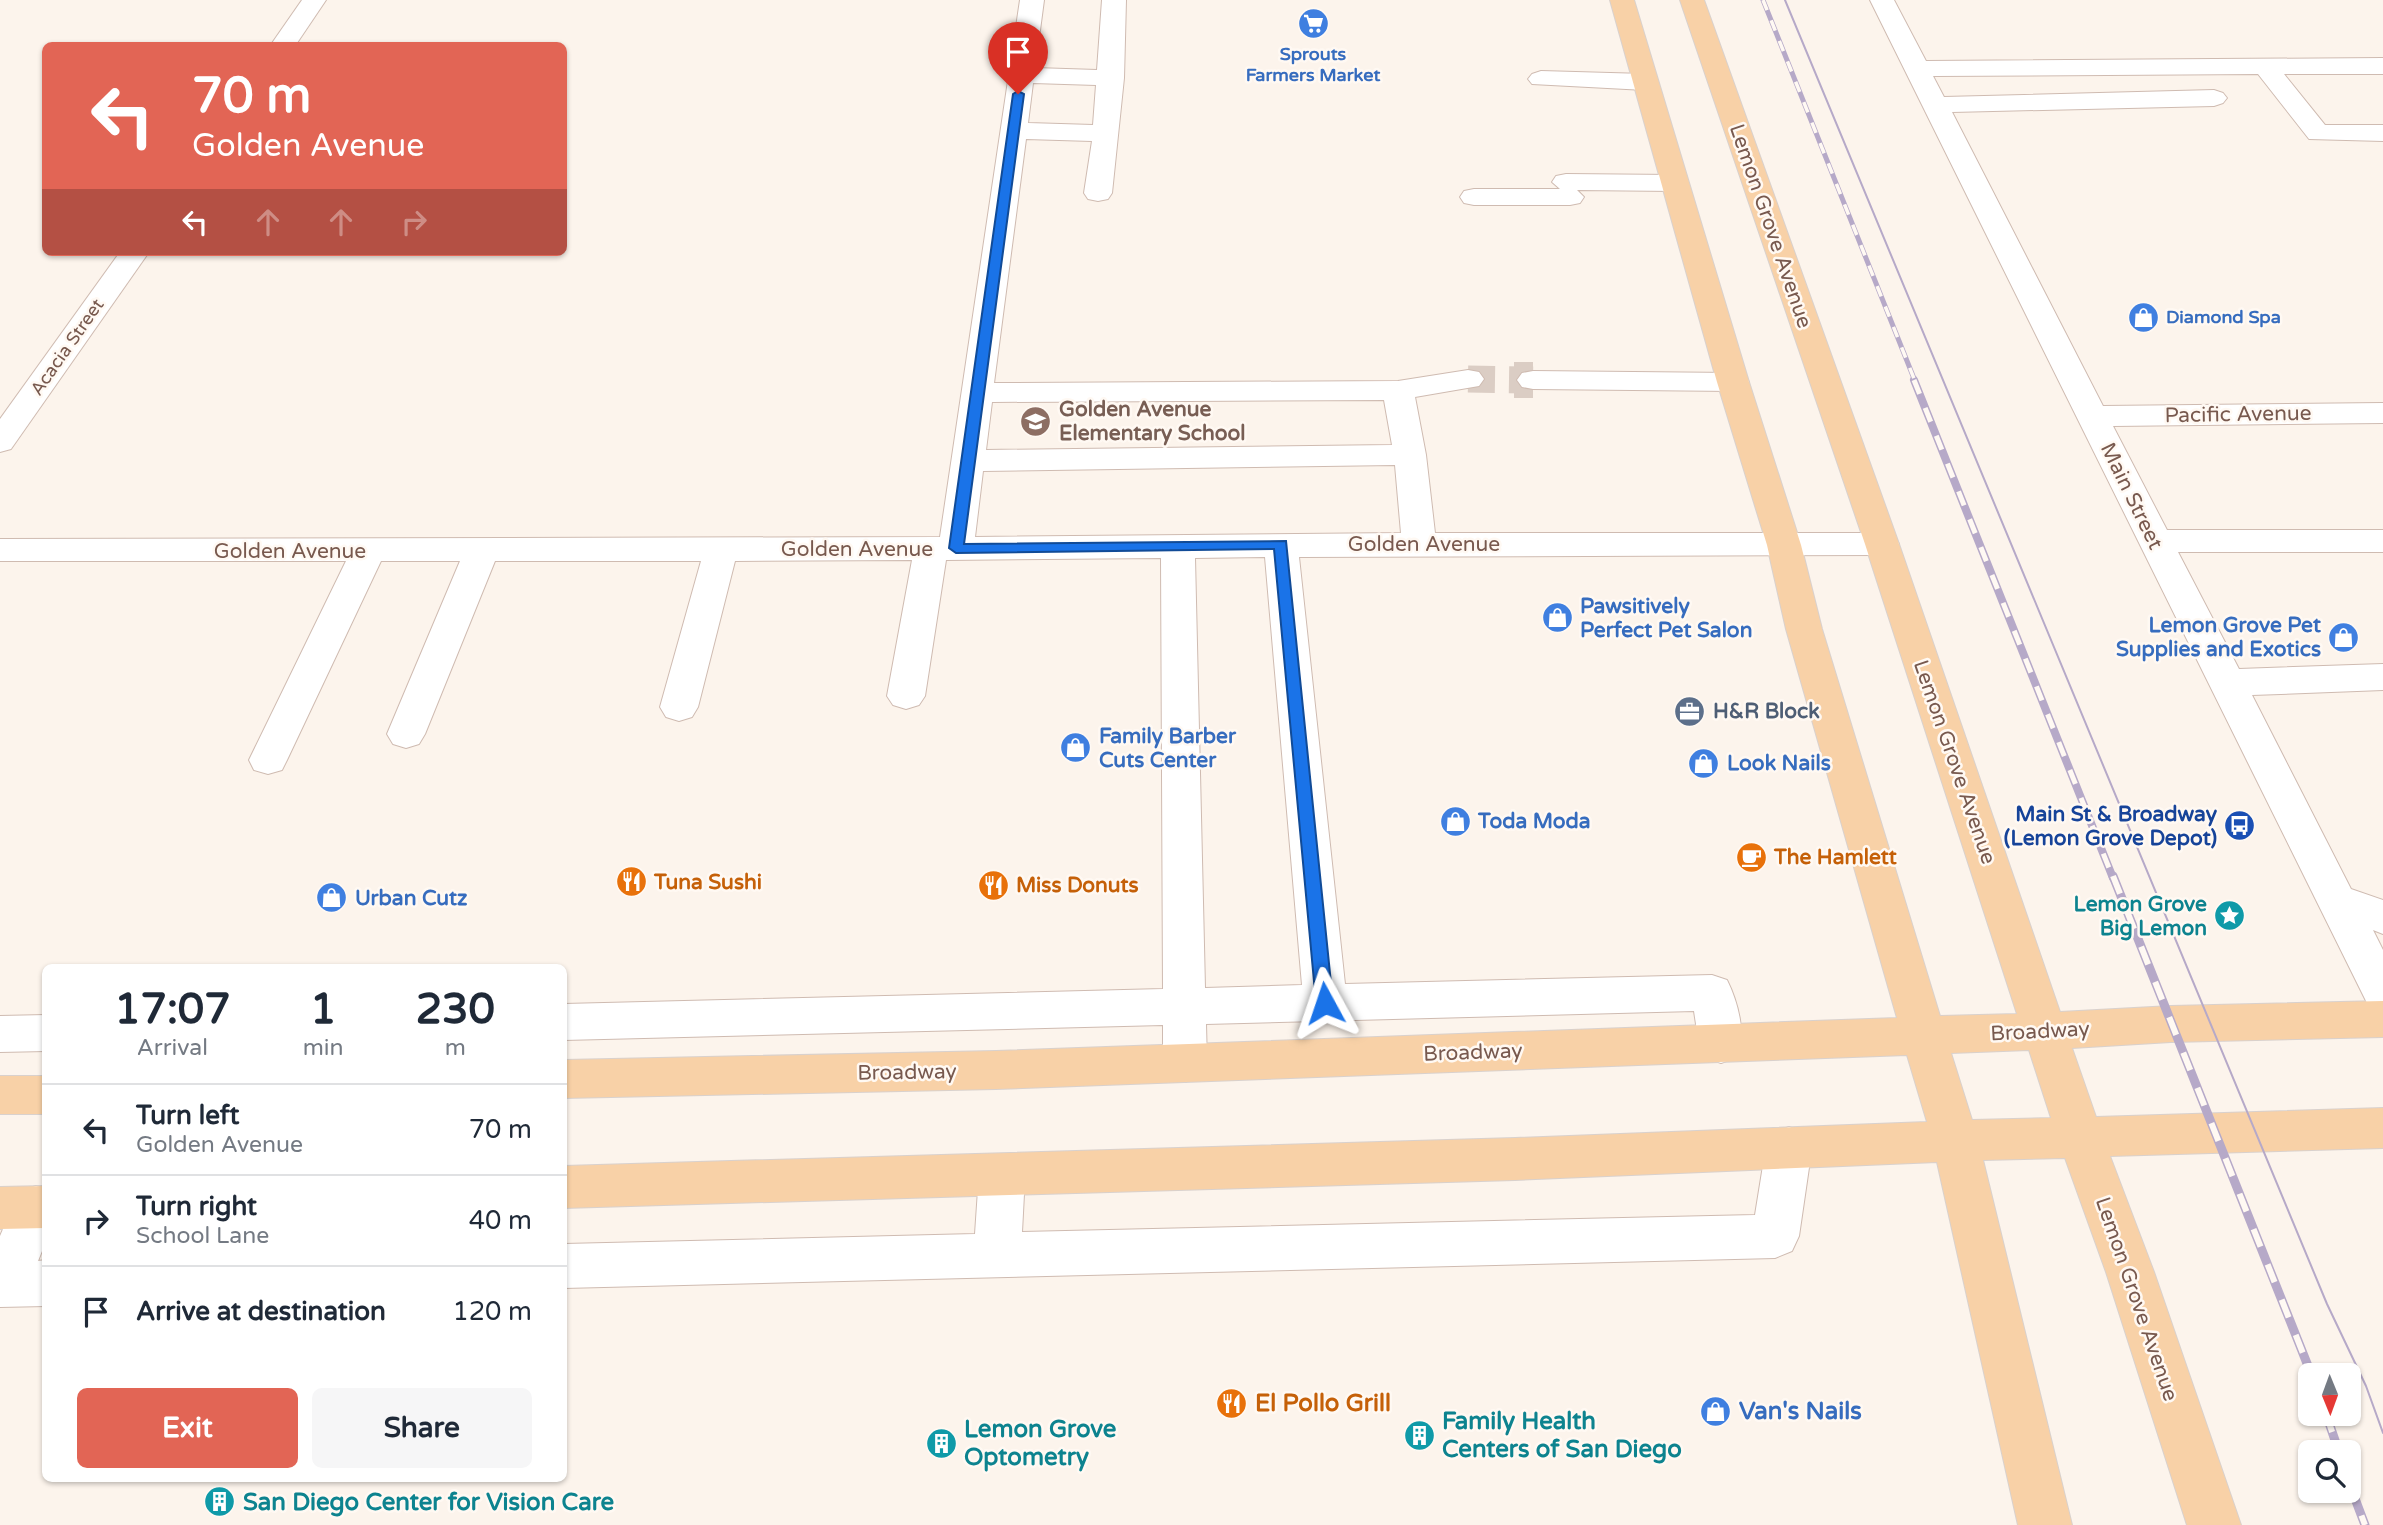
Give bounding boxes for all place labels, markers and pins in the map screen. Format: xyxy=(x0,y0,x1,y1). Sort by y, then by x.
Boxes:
supermarket icon: Sprouts Farmers Market xyxy=(1296,6,1330,40)
pin xyxy=(988,22,1048,94)
place label: Sprouts Farmers Market xyxy=(1246,43,1380,86)
shop icon: Diamond Spa xyxy=(2126,300,2160,334)
place label: Diamond Spa xyxy=(2166,306,2281,328)
place label: Golden Avenue Elementary School xyxy=(1059,397,1246,446)
school or university icon: Golden Avenue Elementary School xyxy=(1019,404,1053,438)
place label: Pawsitively Perfect Pet Salon xyxy=(1580,594,1752,643)
shop icon: Pawsitively Perfect Pet Salon xyxy=(1540,601,1574,635)
place label: Lemon Grove Pet Supplies and Exotics xyxy=(2116,613,2321,662)
shop icon: Lemon Grove Pet Supplies and Exotics xyxy=(2327,620,2361,654)
office icon: H&R Block xyxy=(1673,694,1707,728)
place label: H&R Block xyxy=(1713,699,1820,724)
place label: Family Barber Cuts Center xyxy=(1099,724,1237,773)
shop icon: Family Barber Cuts Center xyxy=(1059,731,1093,765)
shop icon: Look Nails xyxy=(1687,746,1721,780)
place label: Look Nails xyxy=(1727,751,1831,776)
place label: Main St & Broadway (Lemon Grove Depot) xyxy=(2004,802,2218,851)
shop icon: Toda Moda xyxy=(1438,804,1472,838)
place label: Toda Moda xyxy=(1477,809,1591,834)
bus stop icon: Main St & Broadway (Lemon Grove Depot) xyxy=(2223,809,2257,843)
cafe icon: The Hamlett xyxy=(1734,840,1768,874)
place label: The Hamlett xyxy=(1773,845,1897,870)
restaurant icon: Tuna Sushi xyxy=(614,865,648,899)
restaurant icon: Miss Donuts xyxy=(976,868,1010,902)
place label: Tuna Sushi xyxy=(653,870,762,895)
place label: Miss Donuts xyxy=(1016,873,1139,898)
shop icon: Urban Cutz xyxy=(315,881,349,915)
place label: Urban Cutz xyxy=(355,886,468,911)
place label: Lemon Grove Big Lemon xyxy=(2074,892,2207,941)
place icon: Lemon Grove Big Lemon xyxy=(2213,899,2247,933)
restaurant icon: El Pollo Grill xyxy=(1215,1386,1249,1420)
place label: El Pollo Grill xyxy=(1255,1389,1391,1418)
shop icon: Van's Nails xyxy=(1699,1394,1733,1428)
place label: Van's Nails xyxy=(1739,1397,1862,1426)
place label: Family Health Centers of San Diego xyxy=(1442,1407,1682,1464)
place label: Lemon Grove Optometry xyxy=(964,1415,1117,1472)
building icon: Family Health Centers of San Diego xyxy=(1402,1418,1436,1452)
building icon: Lemon Grove Optometry xyxy=(924,1426,958,1460)
building icon: San Diego Center for Vision Care xyxy=(203,1485,237,1519)
place label: San Diego Center for Vision Care xyxy=(243,1488,615,1517)

